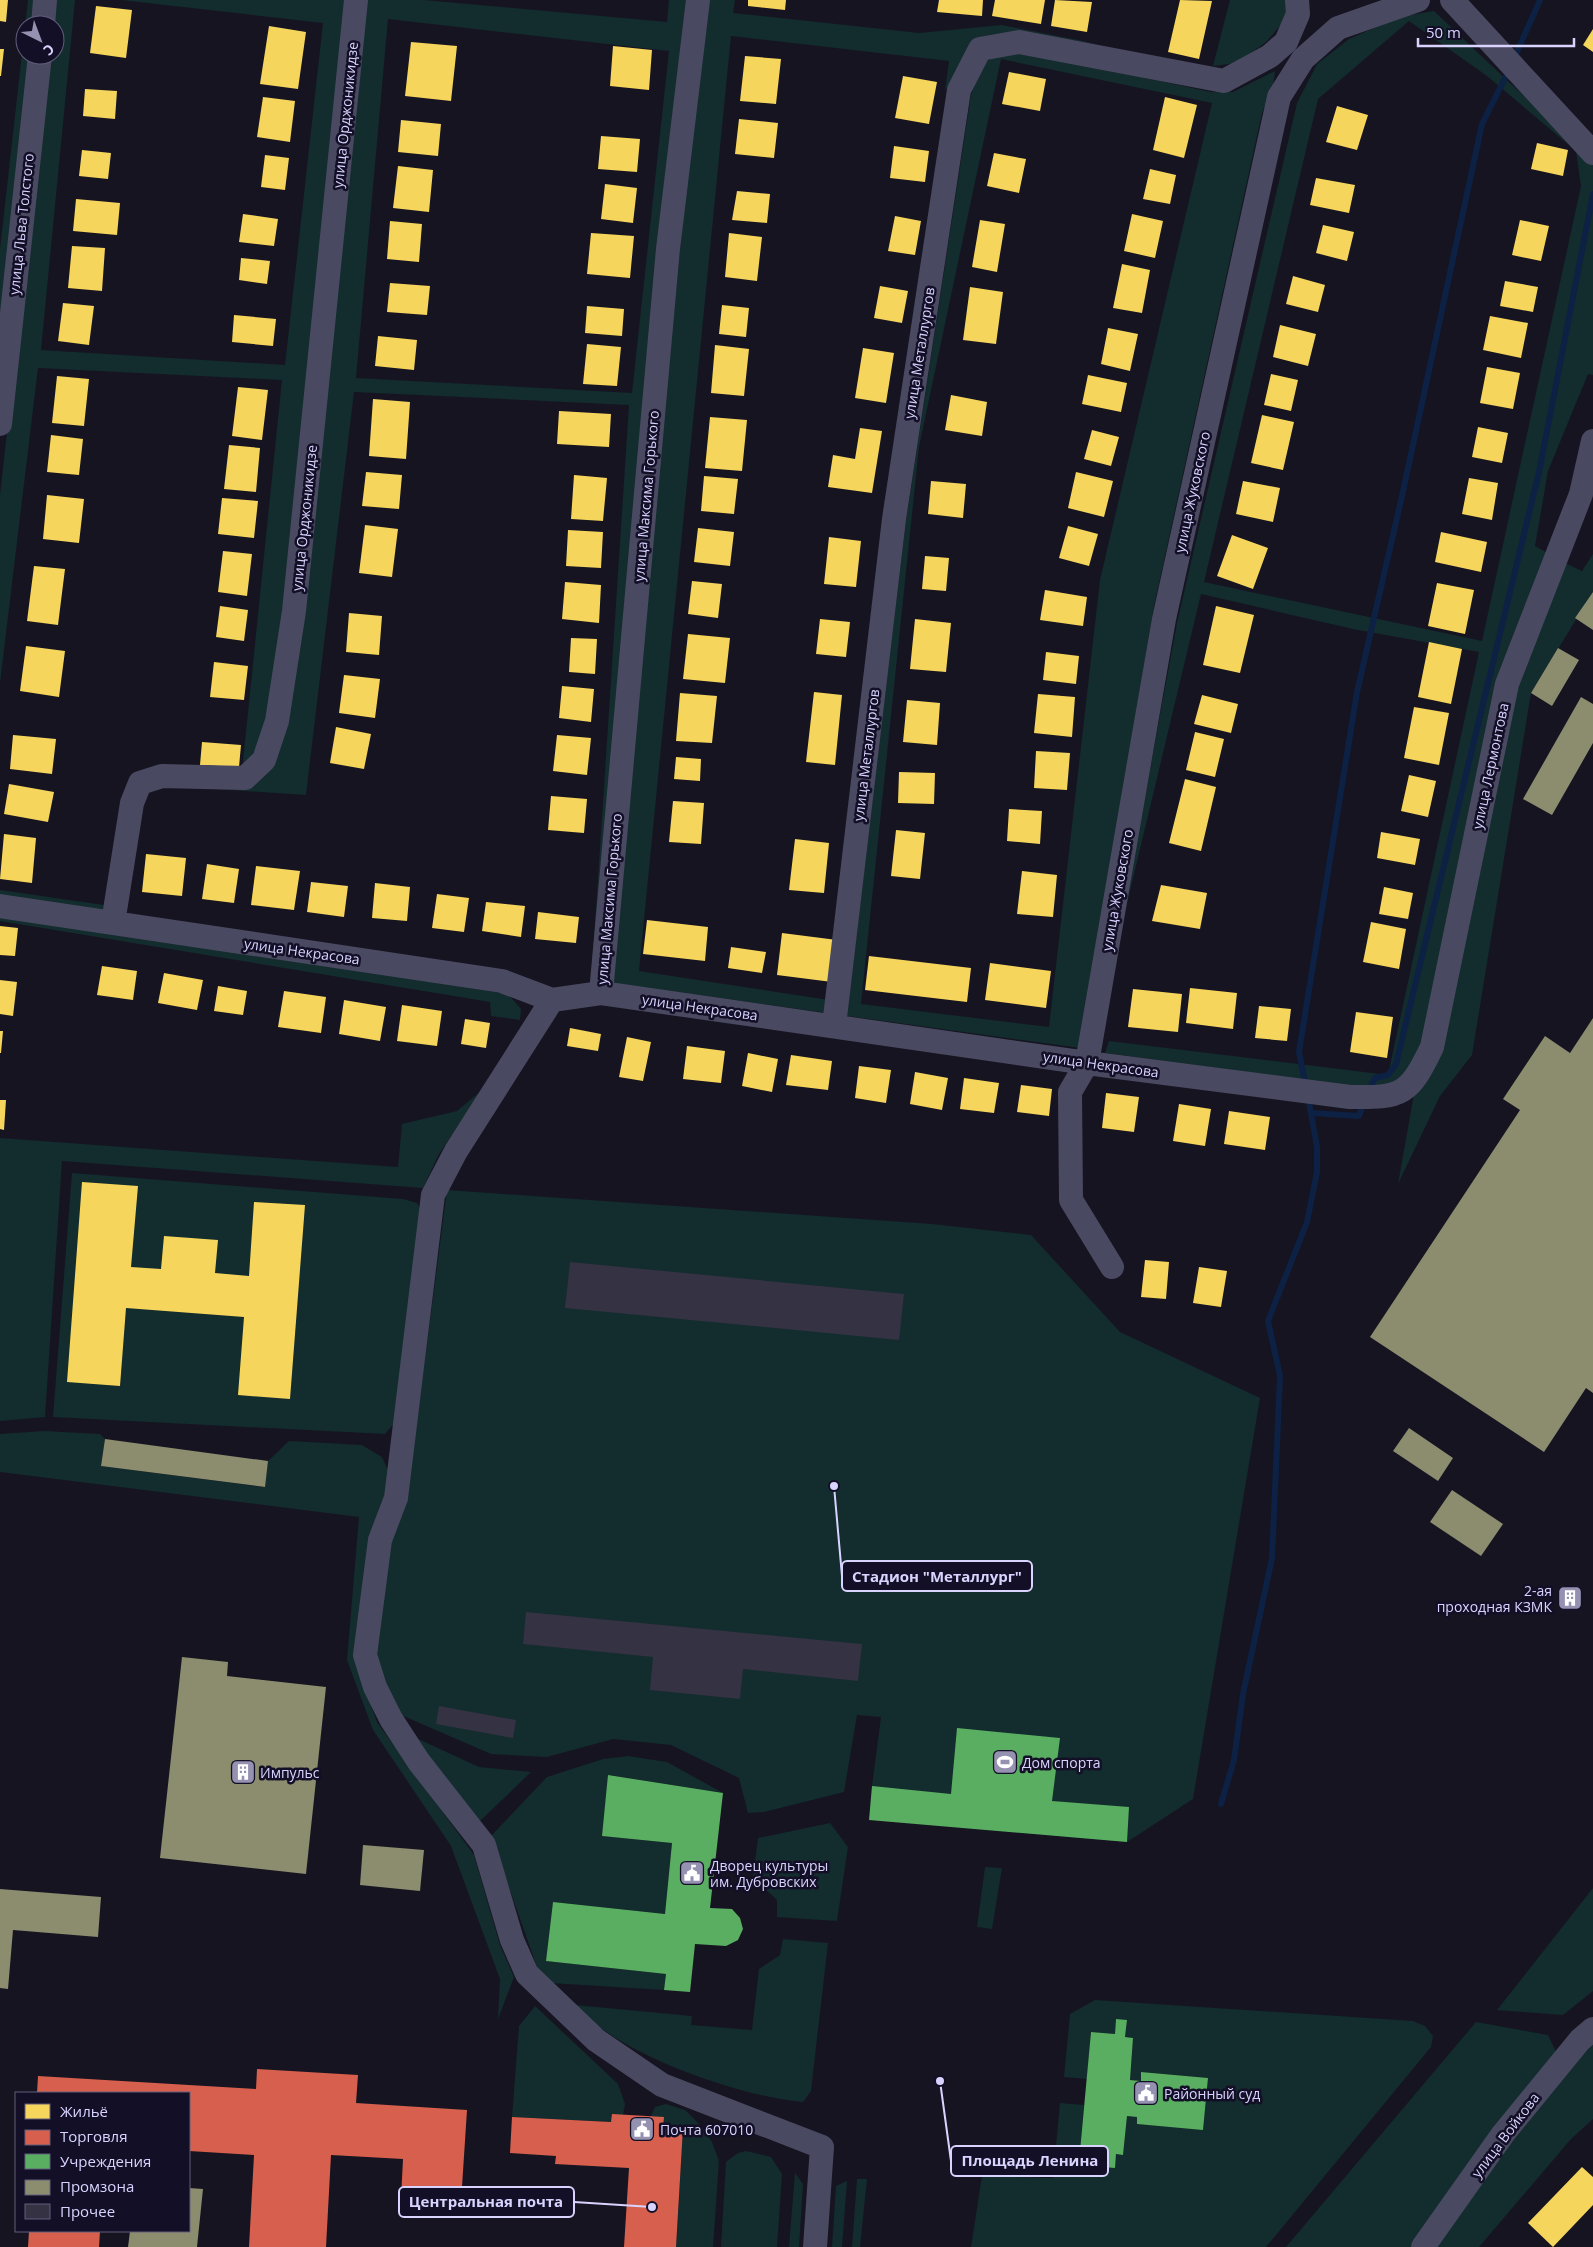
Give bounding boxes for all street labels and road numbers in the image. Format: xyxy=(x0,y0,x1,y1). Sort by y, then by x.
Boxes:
street label: улица Орджоникидзе xyxy=(328,41,362,189)
street label: улица Льва Толстого xyxy=(4,152,38,296)
street label: улица Металлургов xyxy=(899,286,939,420)
street label: улица Максима Горького xyxy=(629,410,663,582)
street label: улица Жуковского xyxy=(1170,430,1214,554)
street label: улица Орджоникидзе xyxy=(287,444,321,592)
street label: улица Металлургов xyxy=(848,688,884,822)
street label: улица Лермонтова xyxy=(1467,701,1513,831)
street label: улица Максима Горького xyxy=(592,813,626,985)
street label: улица Жуковского xyxy=(1097,828,1137,952)
street label: улица Некрасова xyxy=(243,933,361,969)
street label: улица Некрасова xyxy=(641,989,759,1025)
street label: улица Некрасова xyxy=(1042,1046,1160,1082)
street label: улица Войкова xyxy=(1467,2089,1543,2181)

